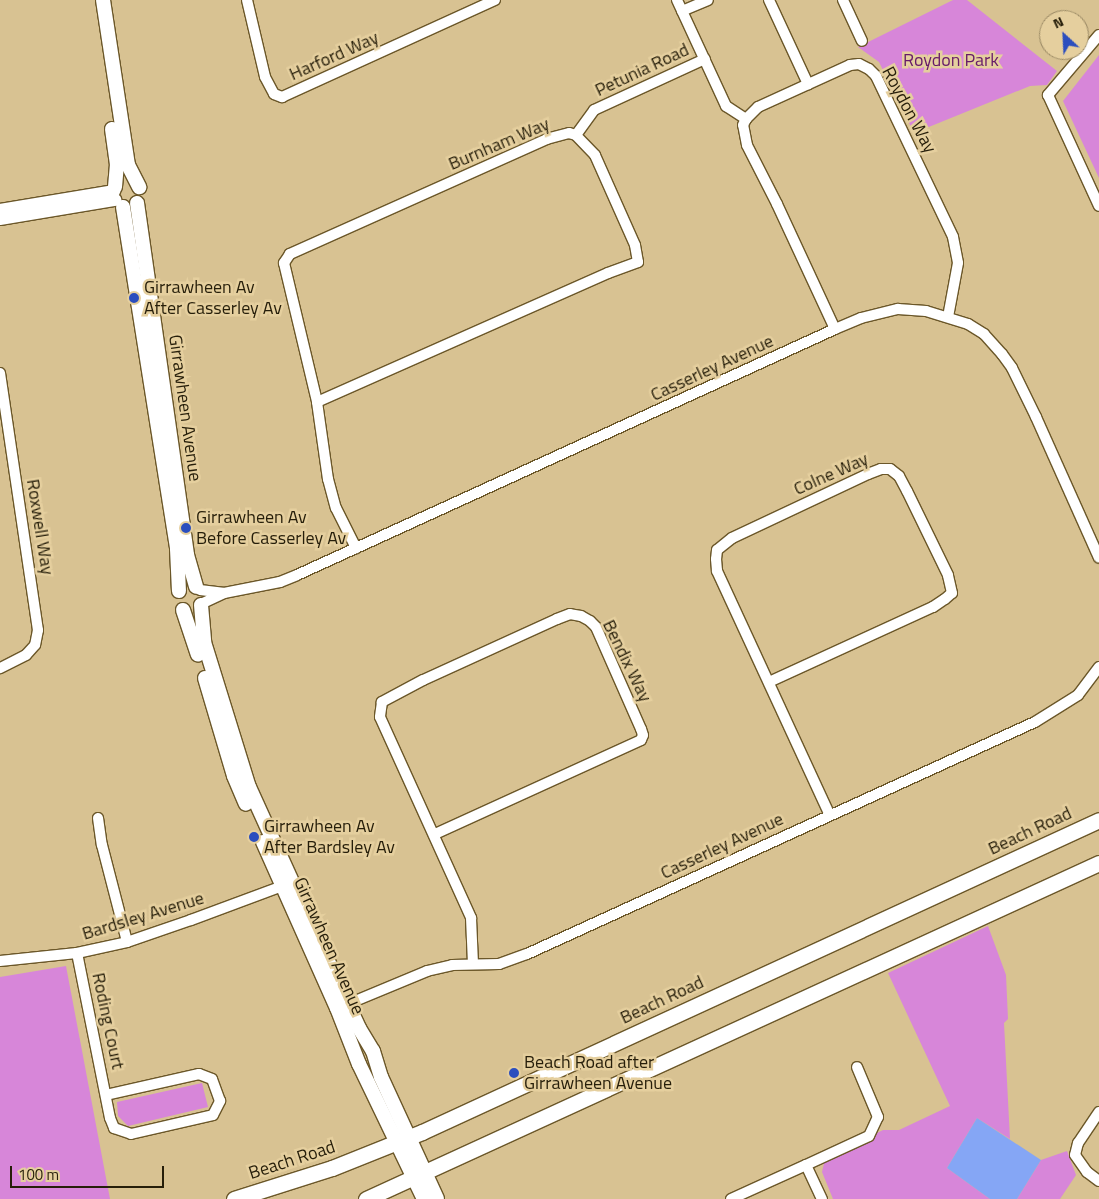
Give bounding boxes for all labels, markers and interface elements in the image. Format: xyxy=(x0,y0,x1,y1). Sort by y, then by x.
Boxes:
north arrow xyxy=(1039,10,1089,60)
text: N xyxy=(1049,10,1067,33)
street label: Harford Way xyxy=(286,27,382,85)
street label: Petunia Road xyxy=(592,39,692,101)
park label: Roydon Park xyxy=(903,49,999,71)
street label: Roydon Way xyxy=(877,63,941,157)
street label: Burnham Way xyxy=(445,113,553,175)
place label: Girrawheen Av After Casserley Av xyxy=(144,277,282,320)
marker: Girrawheen Av After Casserley Av xyxy=(128,292,140,304)
street label: Casserley Avenue xyxy=(647,330,777,406)
street label: Girrawheen Avenue xyxy=(164,333,206,483)
street label: Colne Way xyxy=(790,448,872,500)
street label: Roxwell Way xyxy=(22,478,58,576)
place label: Girrawheen Av Before Casserley Av xyxy=(196,507,346,550)
marker: Girrawheen Av Before Casserley Av xyxy=(180,522,192,534)
street label: Bendix Way xyxy=(598,616,656,706)
street label: Beach Road xyxy=(985,802,1075,860)
street label: Casserley Avenue xyxy=(657,808,787,884)
place label: Girrawheen Av After Bardsley Av xyxy=(264,816,395,859)
marker: Girrawheen Av After Bardsley Av xyxy=(248,831,260,843)
street label: Girrawheen Avenue xyxy=(289,874,369,1018)
street label: Bardsley Avenue xyxy=(80,887,206,945)
street label: Roding Court xyxy=(87,971,129,1071)
street label: Beach Road xyxy=(617,971,707,1029)
place label: Beach Road after Girrawheen Avenue xyxy=(524,1052,672,1094)
marker: Beach Road after Girrawheen Avenue xyxy=(508,1067,520,1079)
street label: Beach Road xyxy=(246,1136,338,1184)
scale bar xyxy=(12,1156,166,1188)
text: 100 m xyxy=(18,1163,59,1186)

